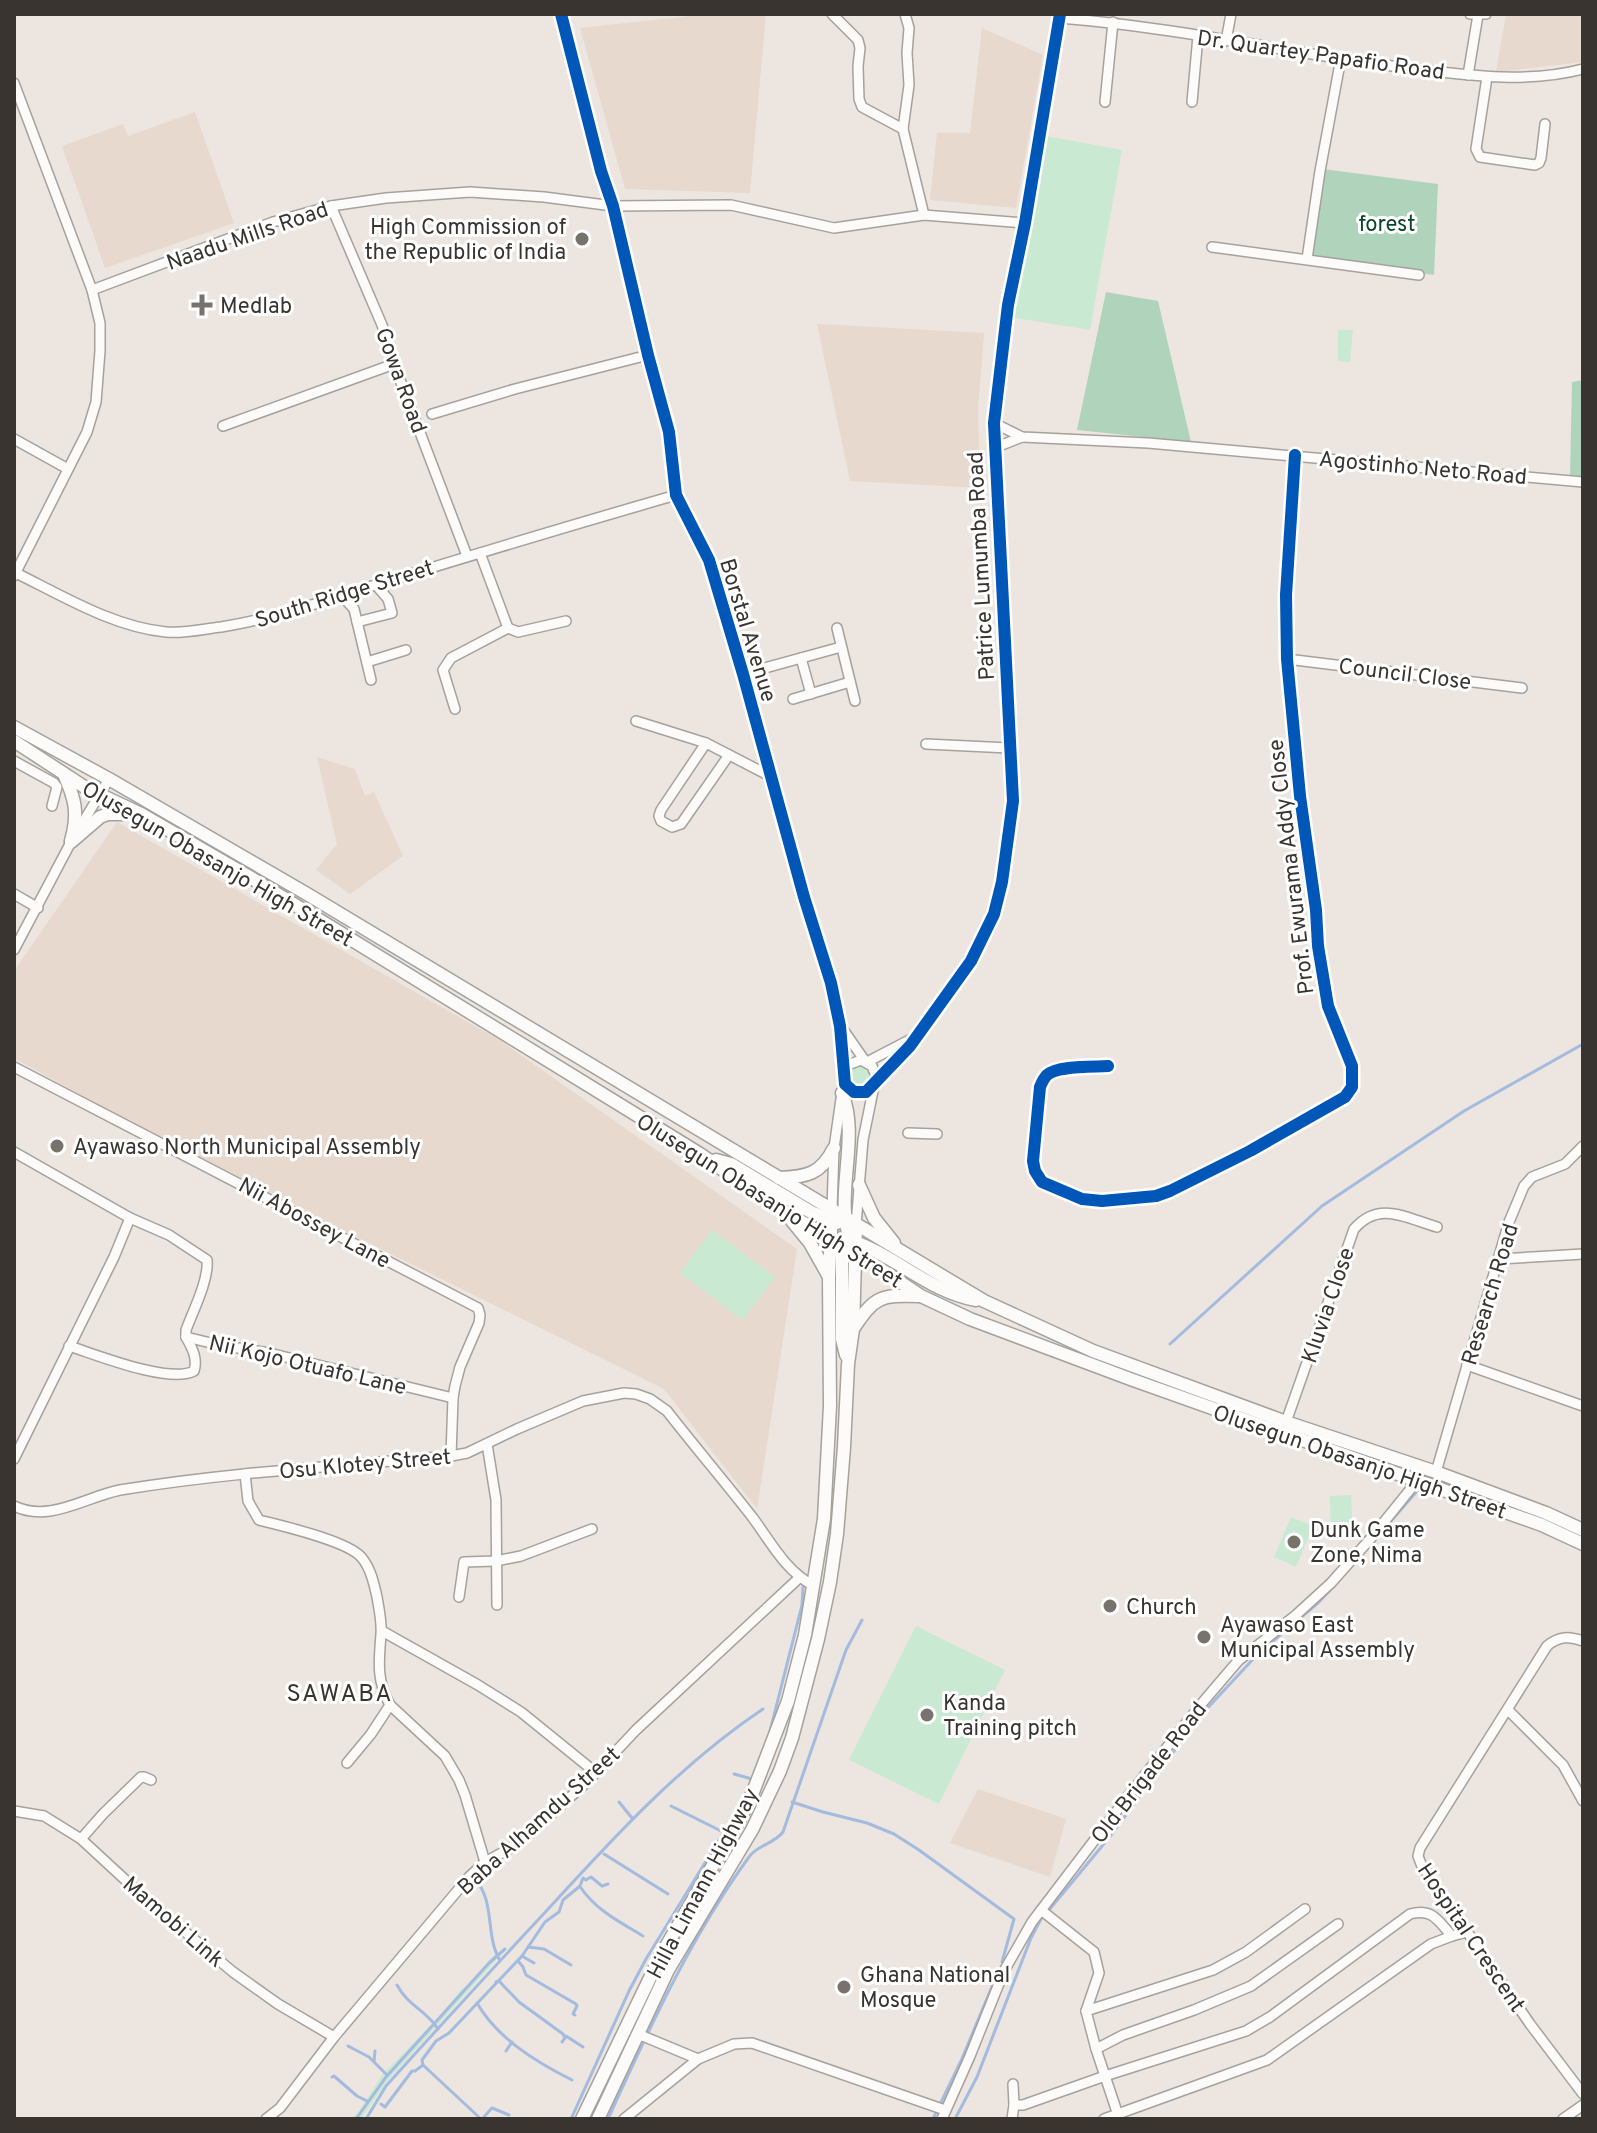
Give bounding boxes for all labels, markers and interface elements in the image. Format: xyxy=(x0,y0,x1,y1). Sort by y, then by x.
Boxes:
street label: Dr. Quartey Papafio Road xyxy=(1195,26,1446,87)
street label: Naadu Mills Road xyxy=(163,197,332,278)
park label: forest xyxy=(1359,212,1415,239)
place label: High Commission of the Republic of India xyxy=(365,215,566,267)
marker: High Commission of the Republic of India xyxy=(573,230,591,248)
marker: Medlab xyxy=(191,294,213,316)
place label: Medlab xyxy=(220,294,292,321)
street label: Gowa Road xyxy=(368,324,431,437)
street label: Agostinho Neto Road xyxy=(1318,447,1528,492)
street label: Patrice Lumumba Road xyxy=(963,451,1002,681)
street label: South Ridge Street xyxy=(252,555,437,635)
street label: Borstal Avenue xyxy=(712,556,781,706)
street label: Council Close xyxy=(1337,654,1473,697)
street label: Prof. Ewurama Addy Close xyxy=(1263,738,1322,996)
street label: Olusegun Obasanjo High Street xyxy=(76,776,357,954)
street label: Olusegun Obasanjo High Street xyxy=(631,1109,907,1295)
place label: Ayawaso North Municipal Assembly xyxy=(73,1135,421,1162)
marker: Ayawaso North Municipal Assembly xyxy=(48,1137,66,1155)
street label: Nii Abossey Lane xyxy=(233,1173,394,1276)
street label: Research Road xyxy=(1457,1221,1526,1369)
street label: Kluvia Close xyxy=(1297,1244,1362,1367)
street label: Nii Kojo Otuafo Lane xyxy=(206,1331,409,1402)
street label: Olusegun Obasanjo High Street xyxy=(1209,1400,1510,1526)
street label: Osu Klotey Street xyxy=(278,1445,452,1486)
place label: Dunk Game Zone, Nima xyxy=(1310,1518,1425,1570)
marker: Dunk Game Zone, Nima xyxy=(1285,1533,1303,1551)
place label: Church xyxy=(1126,1595,1197,1622)
marker: Church xyxy=(1101,1597,1119,1615)
place label: Ayawaso East Municipal Assembly xyxy=(1220,1613,1415,1665)
marker: Ayawaso East Municipal Assembly xyxy=(1195,1628,1213,1646)
district label: SAWABA xyxy=(286,1680,394,1710)
place label: Kanda Training pitch xyxy=(943,1691,1077,1743)
street label: Old Brigade Road xyxy=(1086,1697,1214,1850)
marker: Kanda Training pitch xyxy=(918,1706,936,1724)
street label: Baba Alhamdu Street xyxy=(453,1742,626,1902)
street label: Hilla Limann Highway xyxy=(642,1784,766,1984)
street label: Hospital Crescent xyxy=(1410,1859,1530,2018)
street label: Mamobi Link xyxy=(116,1872,228,1974)
place label: Ghana National Mosque xyxy=(860,1963,1010,2015)
marker: Ghana National Mosque xyxy=(835,1978,853,1996)

